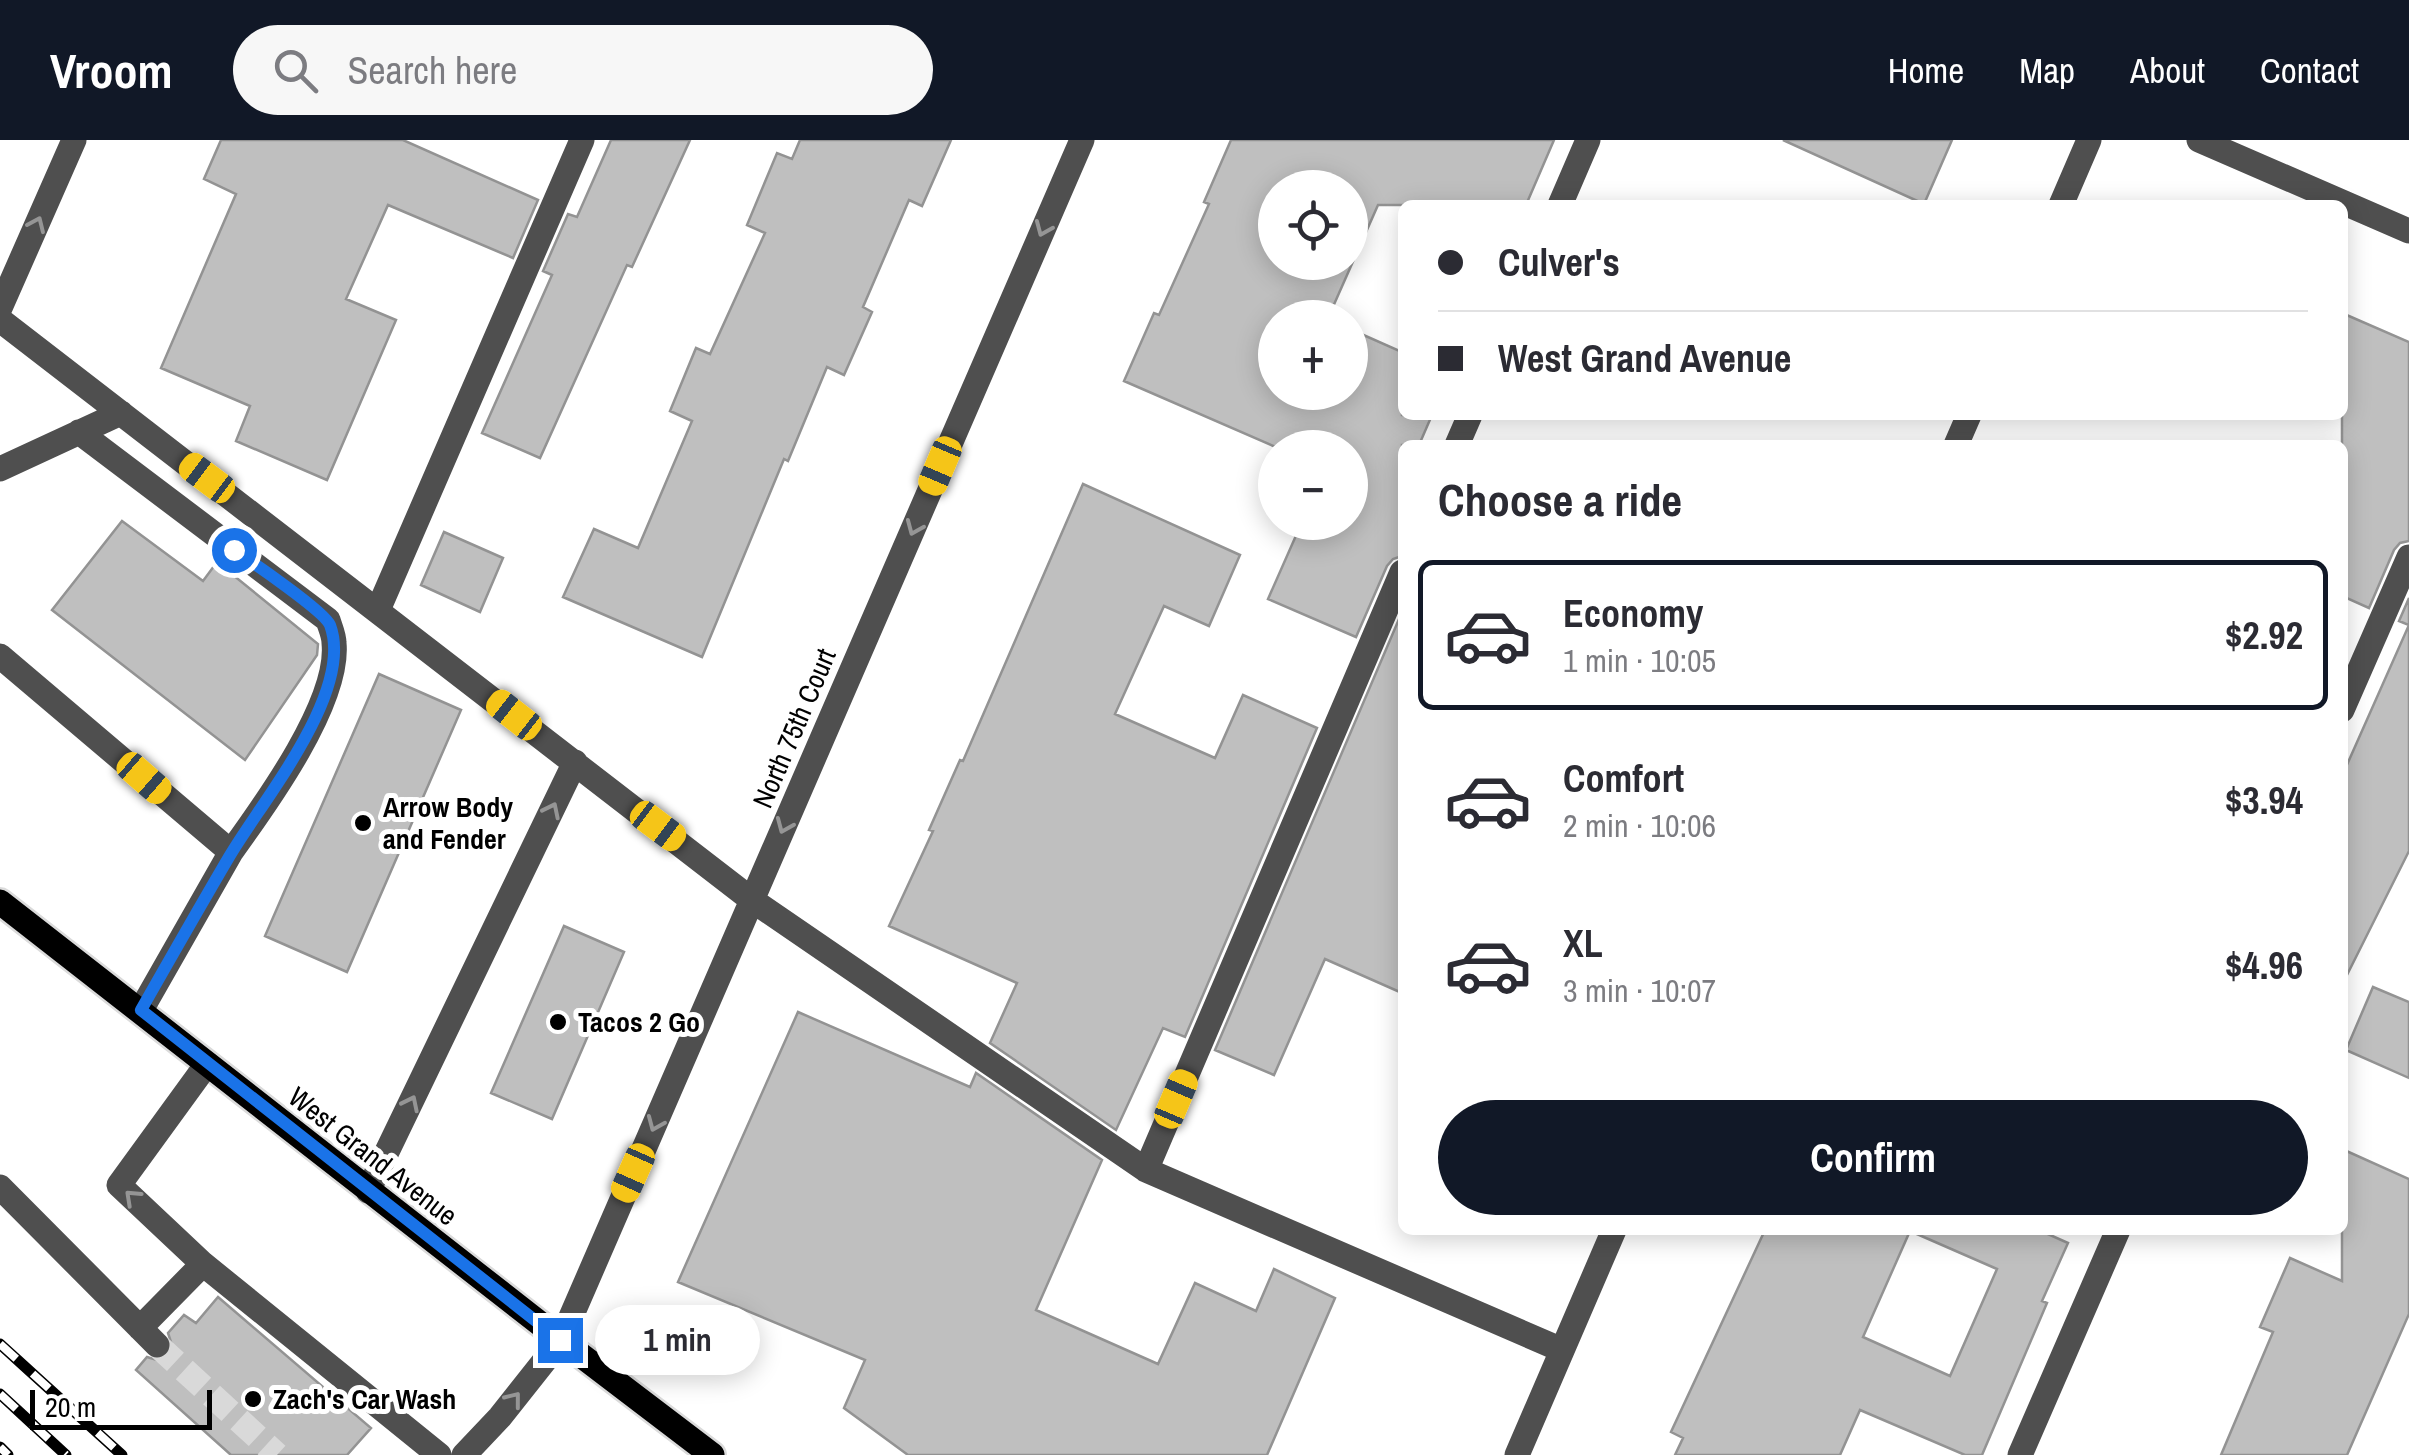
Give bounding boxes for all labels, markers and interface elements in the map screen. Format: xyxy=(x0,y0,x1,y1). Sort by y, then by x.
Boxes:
search box xyxy=(233,25,933,115)
text: Vroom xyxy=(50,38,173,103)
icon: search xyxy=(268,43,323,98)
text: Search here xyxy=(348,45,517,96)
text: Home xyxy=(1888,47,1964,94)
text: Map xyxy=(2019,47,2075,94)
text: About xyxy=(2130,47,2205,94)
text: Contact xyxy=(2260,47,2359,94)
map controls xyxy=(1258,170,1368,540)
button: locate xyxy=(1258,170,1368,280)
one-way arrow xyxy=(25,216,45,234)
one-way arrow xyxy=(1035,219,1055,237)
text: Culver's xyxy=(1498,237,1620,288)
button: + xyxy=(1258,300,1368,410)
text: West Grand Avenue xyxy=(1498,333,1791,384)
button: − xyxy=(1258,430,1368,540)
car xyxy=(914,433,966,499)
car xyxy=(174,448,240,508)
text: Choose a ride xyxy=(1438,469,1682,530)
one-way arrow xyxy=(905,518,925,535)
route start xyxy=(212,528,257,573)
text: Economy xyxy=(1563,588,1703,639)
icon: car xyxy=(1443,590,1533,680)
text: $2.92 xyxy=(2225,610,2303,661)
text: 1 min · 10:05 xyxy=(1563,639,1716,682)
street label: North 75th Court xyxy=(743,642,845,814)
car xyxy=(481,685,547,745)
car xyxy=(112,747,176,809)
text: Comfort xyxy=(1563,753,1684,804)
icon: car xyxy=(1443,755,1533,845)
text: $3.94 xyxy=(2225,775,2303,826)
place label: Arrow Body and Fender xyxy=(383,788,513,858)
car xyxy=(625,796,691,856)
one-way arrow xyxy=(539,802,559,820)
text: 2 min · 10:06 xyxy=(1563,804,1716,847)
marker: Arrow Body and Fender xyxy=(352,812,374,834)
one-way arrow xyxy=(776,816,796,834)
text: XL xyxy=(1563,918,1603,969)
icon: car xyxy=(1443,920,1533,1010)
text: $4.96 xyxy=(2225,940,2303,991)
text: 3 min · 10:07 xyxy=(1563,969,1716,1012)
place label: Tacos 2 Go xyxy=(578,1003,700,1041)
marker: Tacos 2 Go xyxy=(547,1011,569,1033)
car xyxy=(1150,1066,1202,1132)
street label: West Grand Avenue xyxy=(281,1078,465,1234)
one-way arrow xyxy=(398,1095,418,1113)
button: Confirm xyxy=(1438,1100,2308,1215)
one-way arrow xyxy=(647,1114,667,1132)
car xyxy=(607,1139,659,1207)
one-way arrow xyxy=(126,1191,144,1209)
callout: 1 min xyxy=(595,1305,760,1375)
route end xyxy=(538,1318,583,1363)
text: 1 min xyxy=(643,1318,712,1361)
place label: Zach's Car Wash xyxy=(273,1380,456,1418)
scale bar xyxy=(30,1385,212,1430)
text: 20 m xyxy=(45,1388,96,1426)
marker: Zach's Car Wash xyxy=(242,1388,264,1410)
one-way arrow xyxy=(502,1393,520,1411)

